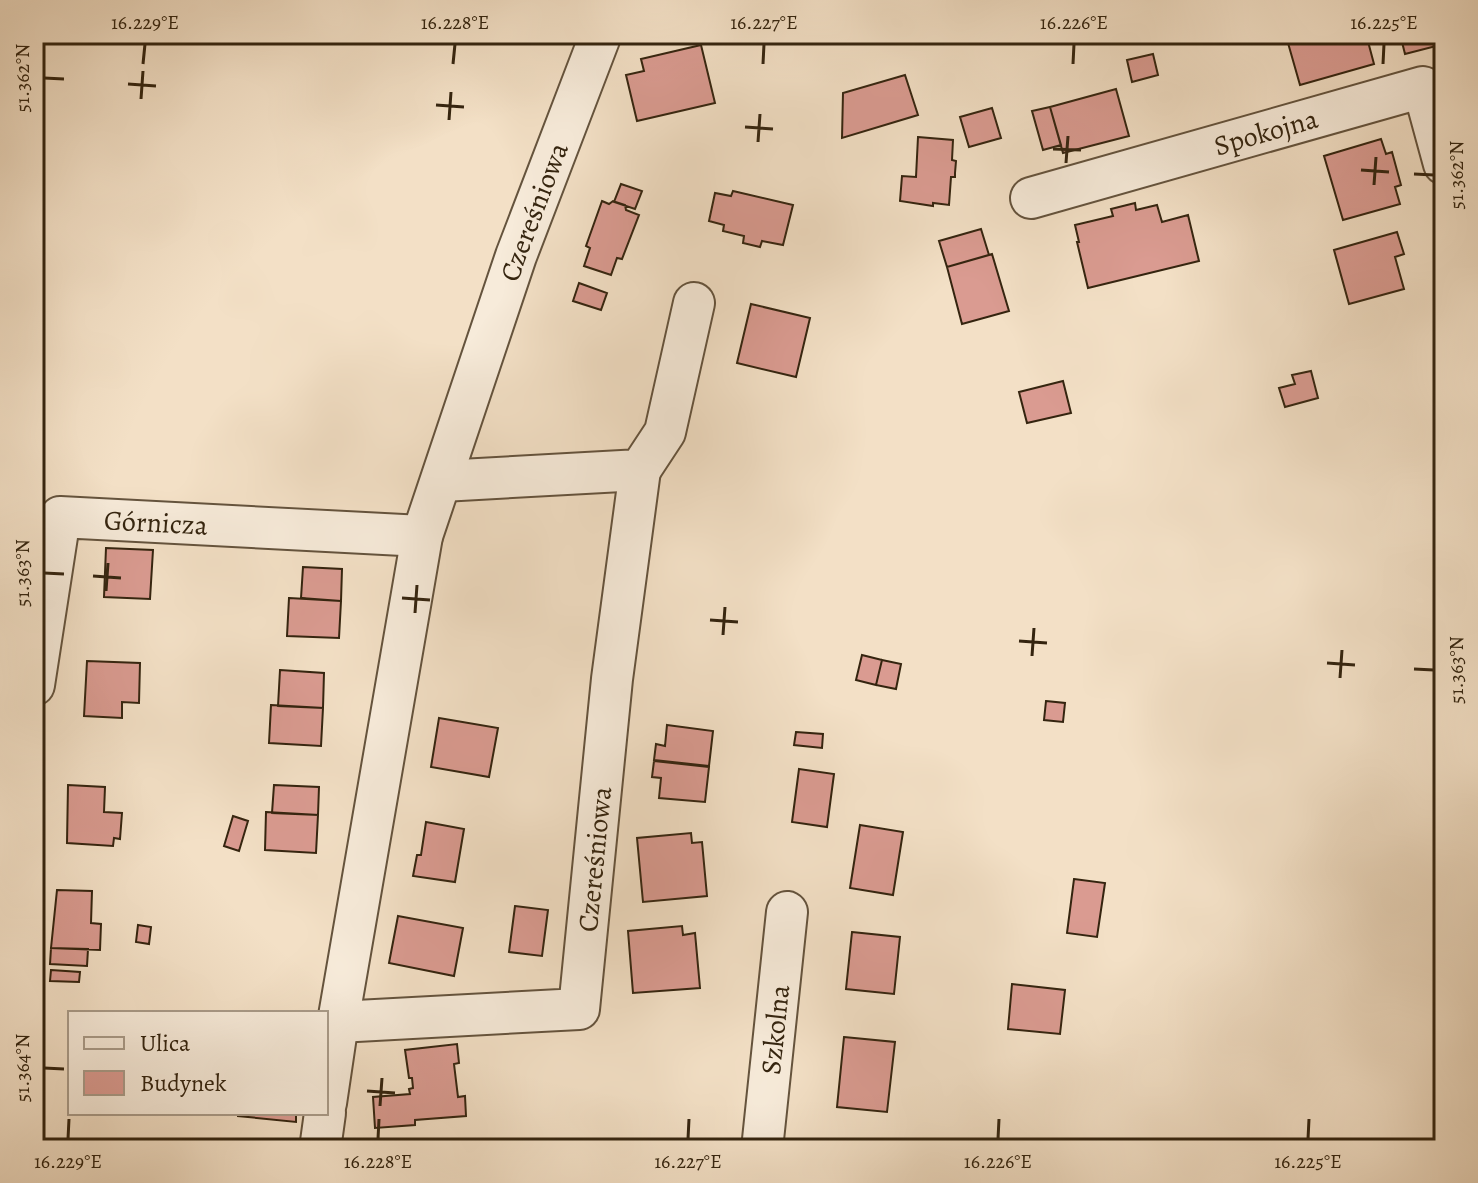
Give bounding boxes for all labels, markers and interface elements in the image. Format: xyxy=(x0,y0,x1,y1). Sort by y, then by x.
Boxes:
text: 16.229°E xyxy=(111,9,179,36)
text: 16.228°E xyxy=(421,9,489,36)
text: 16.227°E xyxy=(730,9,798,36)
text: 16.226°E xyxy=(1040,9,1108,36)
text: 16.225°E xyxy=(1350,9,1418,36)
text: 51.362°N xyxy=(9,43,36,113)
street label: Spokojna xyxy=(1210,100,1322,165)
street label: Czereśniowa xyxy=(491,137,578,286)
text: 51.362°N xyxy=(1443,140,1470,210)
street label: Górnicza xyxy=(103,501,209,545)
text: 51.363°N xyxy=(9,539,36,607)
text: 51.363°N xyxy=(1443,636,1470,704)
street label: Czereśniowa xyxy=(569,785,621,934)
street label: Szkolna xyxy=(752,983,799,1077)
legend xyxy=(68,1011,328,1115)
text: Ulica xyxy=(140,1027,191,1059)
text: 51.364°N xyxy=(9,1034,36,1102)
text: Budynek xyxy=(140,1067,227,1099)
text: 16.229°E xyxy=(34,1148,102,1175)
text: 16.228°E xyxy=(344,1148,412,1175)
text: 16.227°E xyxy=(654,1148,722,1175)
text: 16.226°E xyxy=(964,1148,1032,1175)
text: 16.225°E xyxy=(1274,1148,1342,1175)

